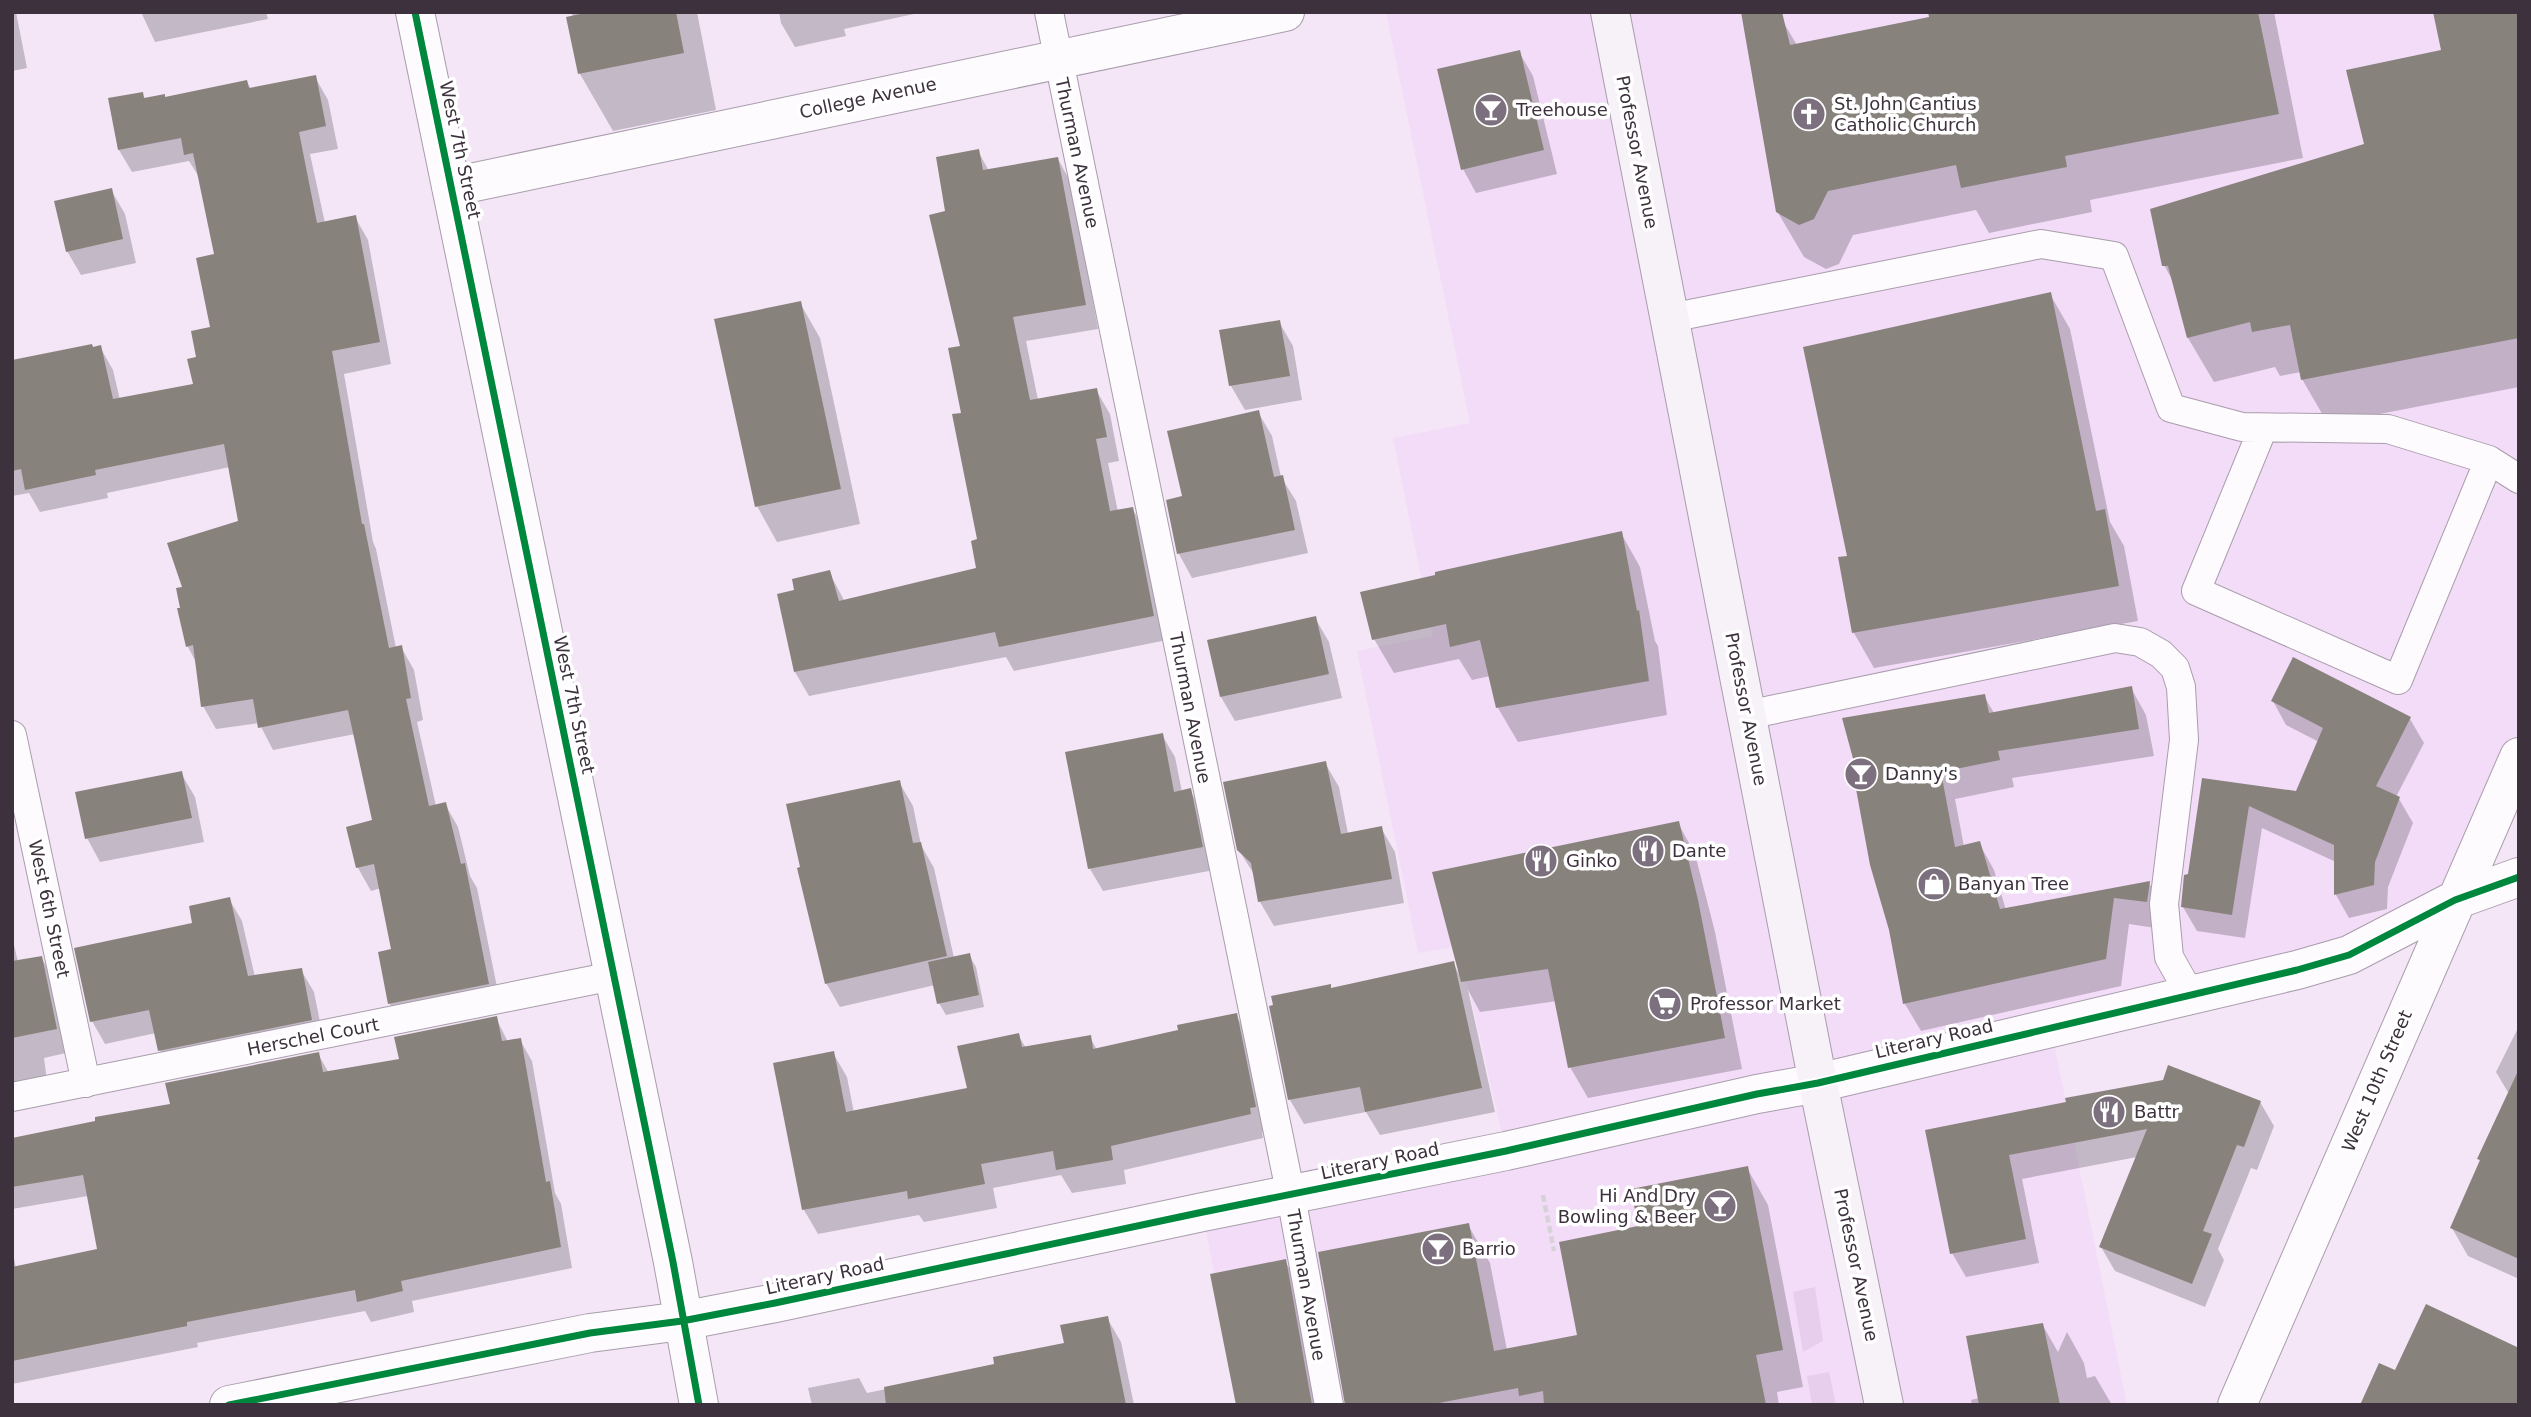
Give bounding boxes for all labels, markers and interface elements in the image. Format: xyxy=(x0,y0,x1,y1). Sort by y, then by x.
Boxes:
street label: College Avenue xyxy=(797,73,938,122)
street label: Professor Avenue xyxy=(1612,73,1663,230)
street label: Thurman Avenue xyxy=(1051,75,1104,230)
street label: West 7th Street xyxy=(436,79,485,221)
bar icon: Treehouse xyxy=(1472,91,1510,129)
place label: St. John Cantius Catholic Church xyxy=(1834,93,1977,135)
church icon: St. John Cantius Catholic Church xyxy=(1790,95,1828,133)
place label: Treehouse xyxy=(1515,99,1608,120)
street label: Thurman Avenue xyxy=(1165,630,1215,785)
street label: Professor Avenue xyxy=(1721,630,1772,787)
street label: West 7th Street xyxy=(550,634,599,776)
bar icon: Danny's xyxy=(1842,755,1880,793)
place label: Danny's xyxy=(1885,763,1958,784)
restaurant icon: Dante xyxy=(1629,832,1667,870)
street label: West 6th Street xyxy=(25,838,74,980)
place label: Dante xyxy=(1672,840,1726,861)
restaurant icon: Ginko xyxy=(1522,842,1560,880)
place label: Ginko xyxy=(1566,850,1617,871)
shop icon: Banyan Tree xyxy=(1915,865,1953,903)
place label: Banyan Tree xyxy=(1958,873,2069,894)
supermarket icon: Professor Market xyxy=(1646,985,1684,1023)
place label: Professor Market xyxy=(1690,993,1841,1014)
street label: West 10th Street xyxy=(2337,1007,2416,1155)
street label: Herschel Court xyxy=(245,1013,381,1060)
street label: Literary Road xyxy=(1873,1015,1995,1062)
restaurant icon: Battr xyxy=(2090,1093,2128,1131)
place label: Battr xyxy=(2134,1101,2179,1122)
street label: Literary Road xyxy=(1319,1138,1441,1183)
place label: Hi And Dry Bowling & Beer xyxy=(1558,1185,1697,1227)
bar icon: Hi And Dry Bowling & Beer xyxy=(1701,1187,1739,1225)
street label: Professor Avenue xyxy=(1830,1187,1883,1343)
street label: Thurman Avenue xyxy=(1283,1207,1330,1362)
bar icon: Barrio xyxy=(1419,1230,1457,1268)
place label: Barrio xyxy=(1462,1238,1516,1259)
street label: Literary Road xyxy=(764,1253,886,1298)

